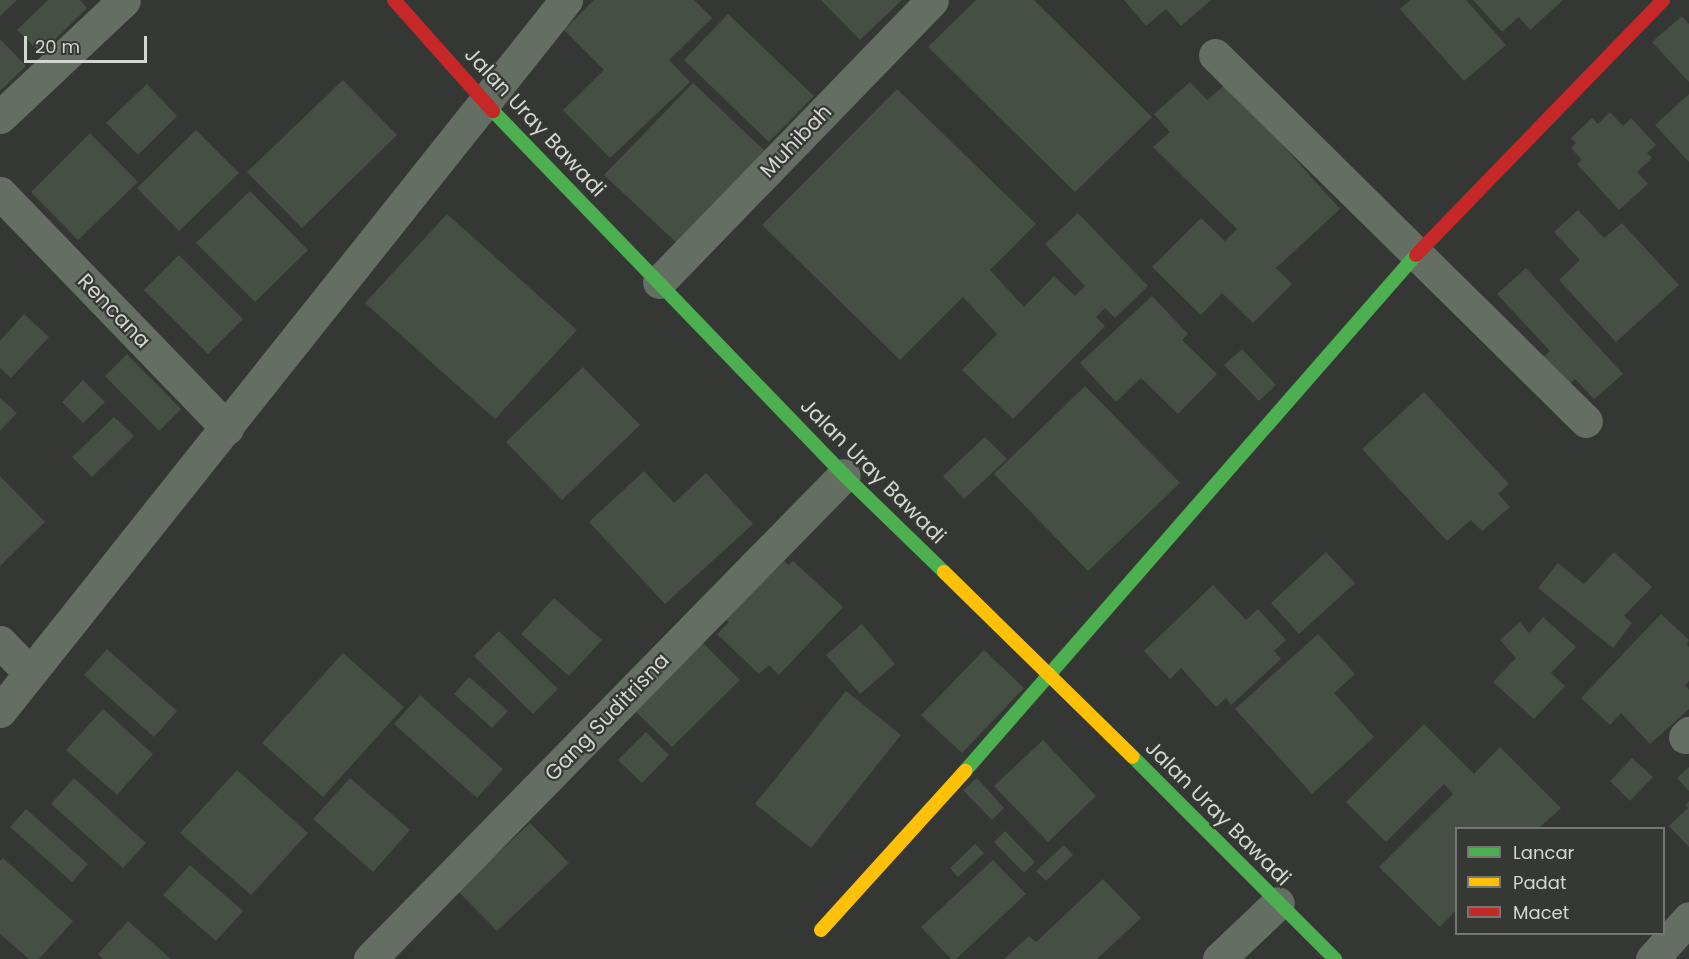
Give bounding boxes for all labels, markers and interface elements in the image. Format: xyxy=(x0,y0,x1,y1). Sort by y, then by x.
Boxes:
scale bar xyxy=(27,24,150,62)
text: 20 m xyxy=(35,34,80,59)
street label: Jalan Uray Bawadi xyxy=(459,42,611,202)
street label: Muhibah xyxy=(755,99,837,183)
street label: Rencana xyxy=(72,269,156,353)
street label: Jalan Uray Bawadi xyxy=(795,393,951,549)
street label: Gang Suditrisna xyxy=(540,648,674,786)
street label: Jalan Uray Bawadi xyxy=(1140,735,1296,891)
legend xyxy=(1455,827,1665,935)
text: Lancar xyxy=(1513,840,1574,865)
text: Padat xyxy=(1513,870,1566,895)
text: Macet xyxy=(1513,900,1569,925)

